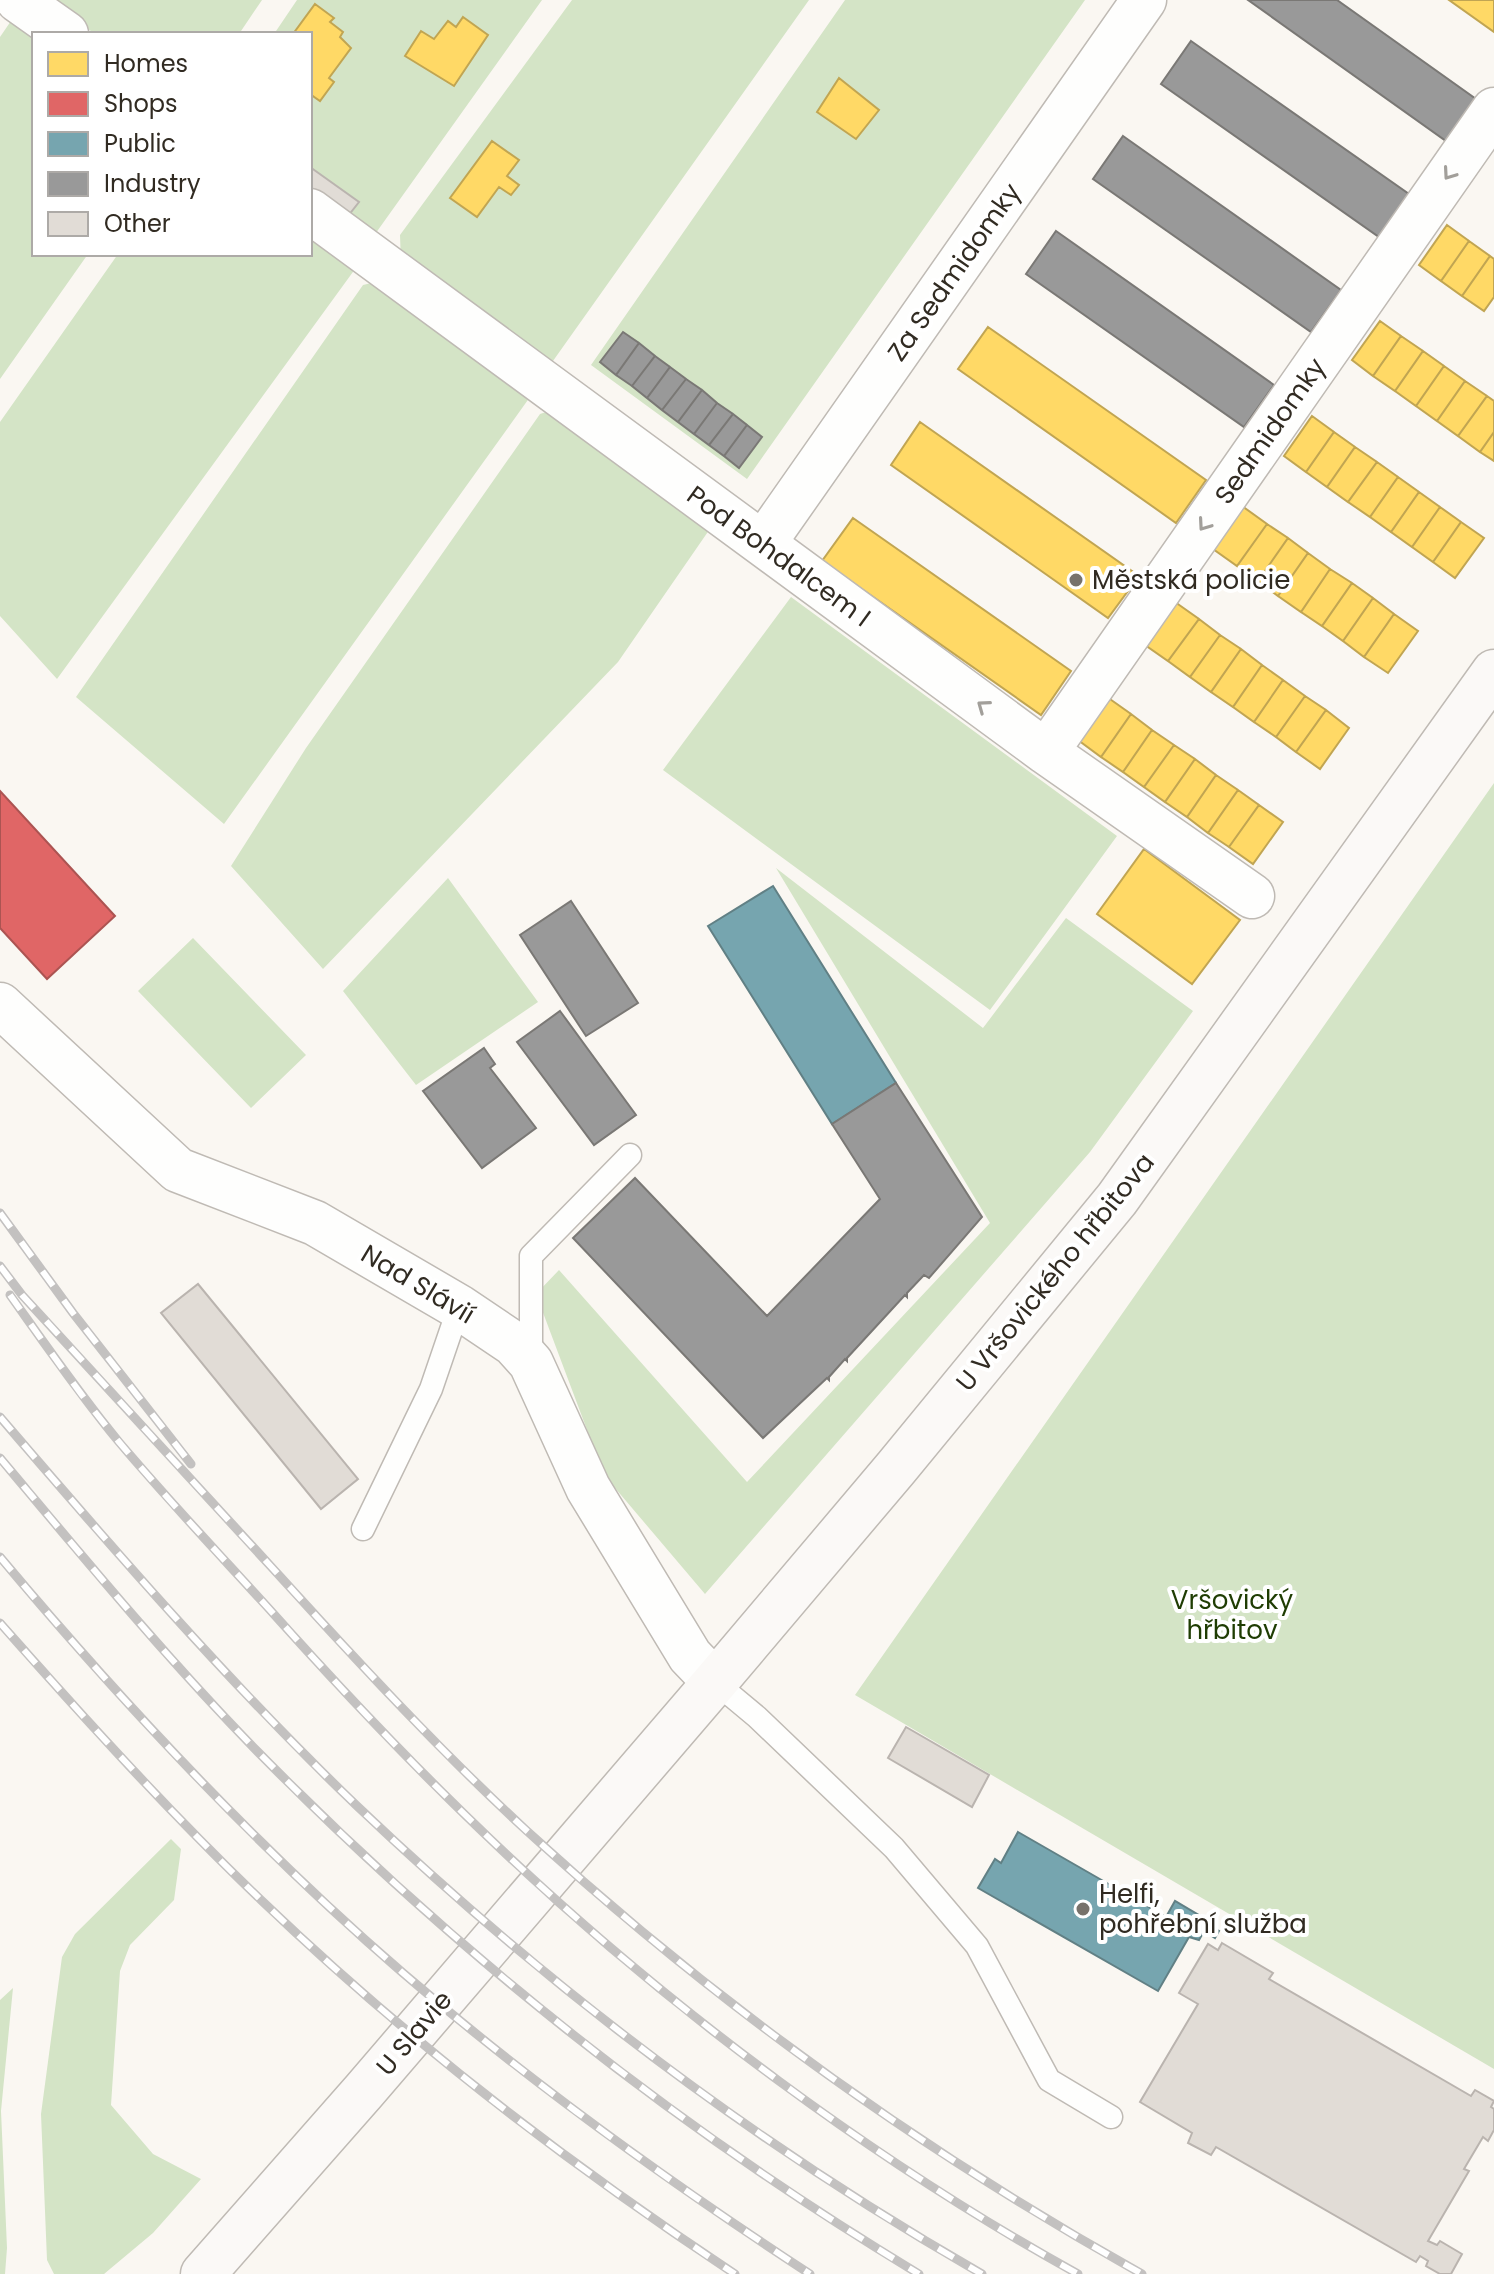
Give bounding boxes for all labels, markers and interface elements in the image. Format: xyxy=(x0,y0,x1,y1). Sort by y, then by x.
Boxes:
legend xyxy=(32,32,312,256)
text: Homes xyxy=(104,47,188,80)
text: Shops xyxy=(104,87,178,120)
text: Public xyxy=(104,127,176,160)
one-way arrow xyxy=(1444,166,1459,180)
text: Industry xyxy=(104,167,201,200)
street label: Za Sedmidomky xyxy=(879,175,1029,368)
text: Other xyxy=(104,207,171,240)
street label: Sedmidomky xyxy=(1206,350,1334,511)
street label: Pod Bohdalcem I xyxy=(680,477,878,635)
one-way arrow xyxy=(1199,517,1214,531)
place label: Městská policie xyxy=(1092,562,1290,598)
marker: Městská policie xyxy=(1067,571,1085,589)
one-way arrow xyxy=(977,701,992,715)
street label: U Vršovického hřbitova xyxy=(948,1145,1162,1399)
street label: Nad Slávií xyxy=(354,1236,482,1332)
park label: Vršovický hřbitov xyxy=(1171,1582,1293,1648)
place label: Helfi, pohřební služba xyxy=(1099,1876,1307,1942)
marker: Helfi, pohřební služba xyxy=(1074,1900,1092,1918)
street label: U Slavie xyxy=(368,1983,460,2083)

